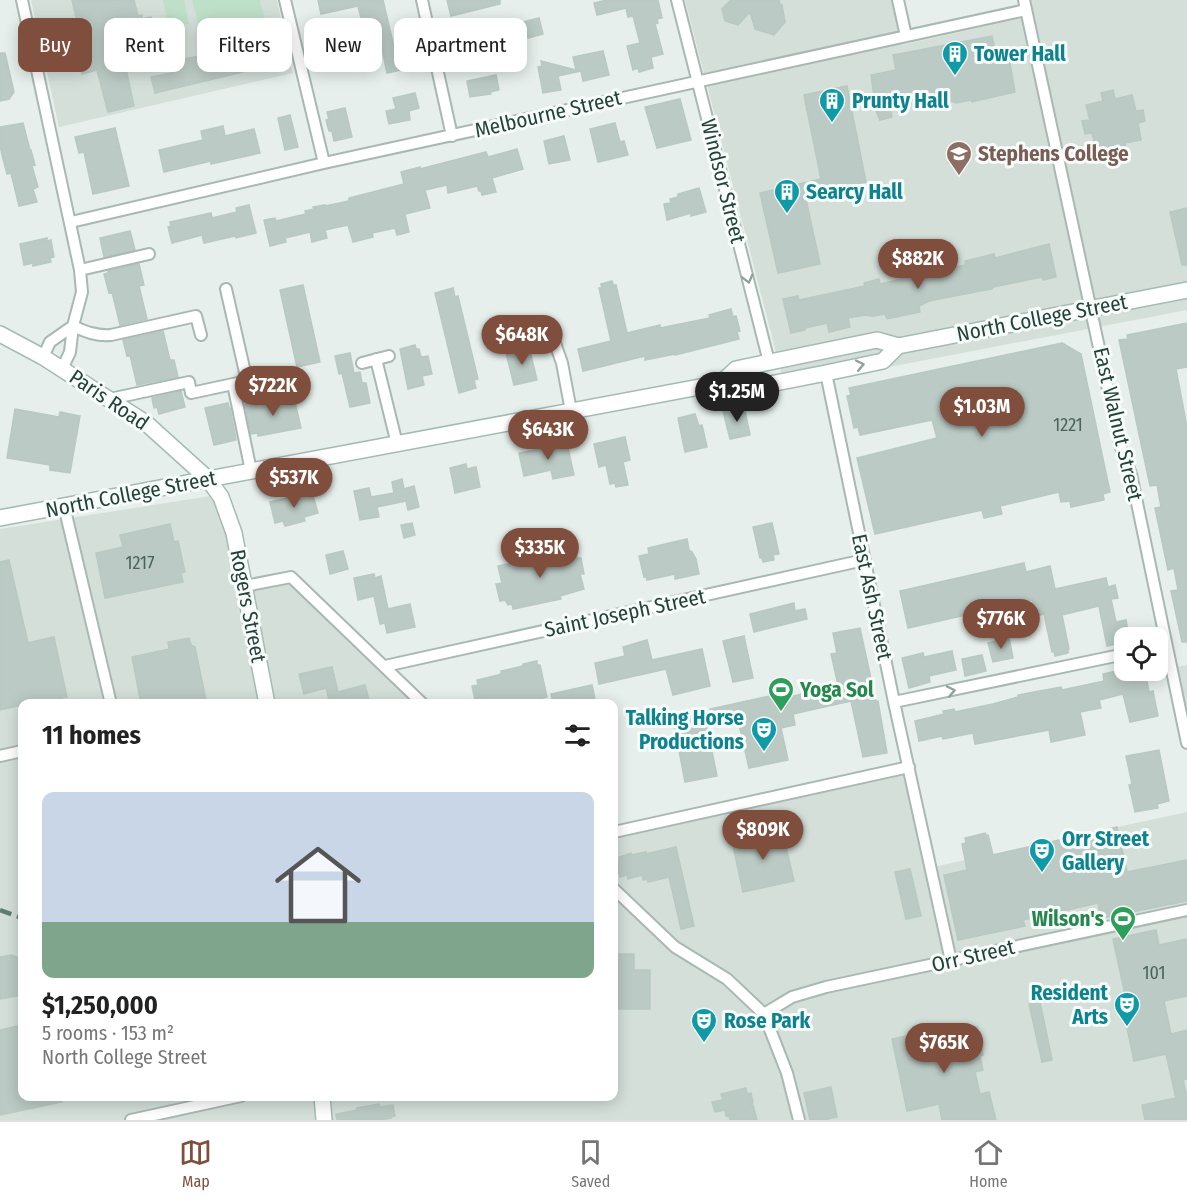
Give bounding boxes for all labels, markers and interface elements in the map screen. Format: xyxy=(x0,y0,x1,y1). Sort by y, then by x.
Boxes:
chip: Buy xyxy=(18,18,92,72)
chip: Rent xyxy=(104,18,185,72)
chip: Filters xyxy=(197,18,292,72)
chip: New xyxy=(304,18,382,72)
chip: Apartment xyxy=(394,18,527,72)
building icon: Tower Hall xyxy=(940,39,970,77)
place label: Tower Hall xyxy=(974,41,1066,67)
street label: Melbourne Street xyxy=(472,85,624,143)
building icon: Prunty Hall xyxy=(817,86,847,124)
place label: Prunty Hall xyxy=(852,88,949,114)
street label: Windsor Street xyxy=(695,116,751,246)
school or university icon: Stephens College xyxy=(944,139,974,177)
place label: Stephens College xyxy=(978,141,1129,167)
building icon: Searcy Hall xyxy=(772,177,802,215)
place label: Searcy Hall xyxy=(806,179,903,205)
pin: $882K xyxy=(876,239,960,290)
text: $882K xyxy=(892,246,944,270)
one-way arrow xyxy=(741,274,754,284)
street label: North College Street xyxy=(955,289,1130,347)
pin: $648K xyxy=(480,315,564,366)
text: $648K xyxy=(496,322,548,346)
street label: East Walnut Street xyxy=(1088,345,1148,503)
one-way arrow xyxy=(855,360,865,373)
street label: Paris Road xyxy=(64,364,154,436)
pin: $722K xyxy=(231,366,315,417)
pin: $1.25M xyxy=(688,372,786,423)
text: $722K xyxy=(249,373,297,397)
text: $1.25M xyxy=(709,379,765,403)
pin: $1.03M xyxy=(933,387,1031,438)
text: $1.03M xyxy=(954,394,1010,418)
pin: $643K xyxy=(506,410,590,461)
house number: 1221 xyxy=(1053,414,1083,436)
text: $643K xyxy=(522,417,574,441)
pin: $537K xyxy=(252,458,336,509)
street label: North College Street xyxy=(44,465,219,523)
text: $537K xyxy=(269,465,319,489)
pin: $335K xyxy=(498,528,582,579)
street label: East Ash Street xyxy=(846,532,898,663)
text: $335K xyxy=(515,535,565,559)
street label: Rogers Street xyxy=(224,547,272,665)
house number: 1217 xyxy=(126,552,154,574)
street label: Saint Joseph Street xyxy=(542,583,708,643)
pin: $776K xyxy=(959,599,1043,650)
text: $776K xyxy=(977,606,1025,630)
map controls xyxy=(1114,627,1168,681)
button: locate xyxy=(1114,627,1168,681)
sports icon: Yoga Sol xyxy=(766,675,796,713)
place label: Yoga Sol xyxy=(799,677,874,703)
one-way arrow xyxy=(946,685,956,698)
place label: Talking Horse Productions xyxy=(626,705,744,755)
theatre icon: Talking Horse Productions xyxy=(749,715,779,753)
icon: filters xyxy=(561,719,594,752)
text: 11 homes xyxy=(42,720,141,751)
pin: $809K xyxy=(721,810,805,861)
text: $809K xyxy=(736,817,790,841)
place label: Orr Street Gallery xyxy=(1062,826,1150,876)
icon: home xyxy=(264,831,372,939)
theatre icon: Orr Street Gallery xyxy=(1027,836,1057,874)
sports icon: Wilson's xyxy=(1108,904,1138,942)
place label: Wilson's xyxy=(1032,906,1104,932)
street label: Orr Street xyxy=(929,934,1017,978)
house number: 101 xyxy=(1143,962,1165,984)
place label: Resident Arts xyxy=(1031,980,1109,1030)
text: $1,250,000 xyxy=(42,990,158,1021)
theatre icon: Resident Arts xyxy=(1112,990,1142,1028)
theatre icon: Rose Park xyxy=(689,1006,719,1044)
place label: Rose Park xyxy=(724,1008,810,1034)
text: 5 rooms · 153 m² xyxy=(42,1021,174,1045)
pin: $765K xyxy=(902,1023,986,1074)
text: $765K xyxy=(919,1030,969,1054)
text: North College Street xyxy=(42,1045,207,1069)
tab: Map xyxy=(179,1136,212,1191)
tab: Saved xyxy=(571,1136,610,1191)
tab: Home xyxy=(969,1136,1008,1191)

